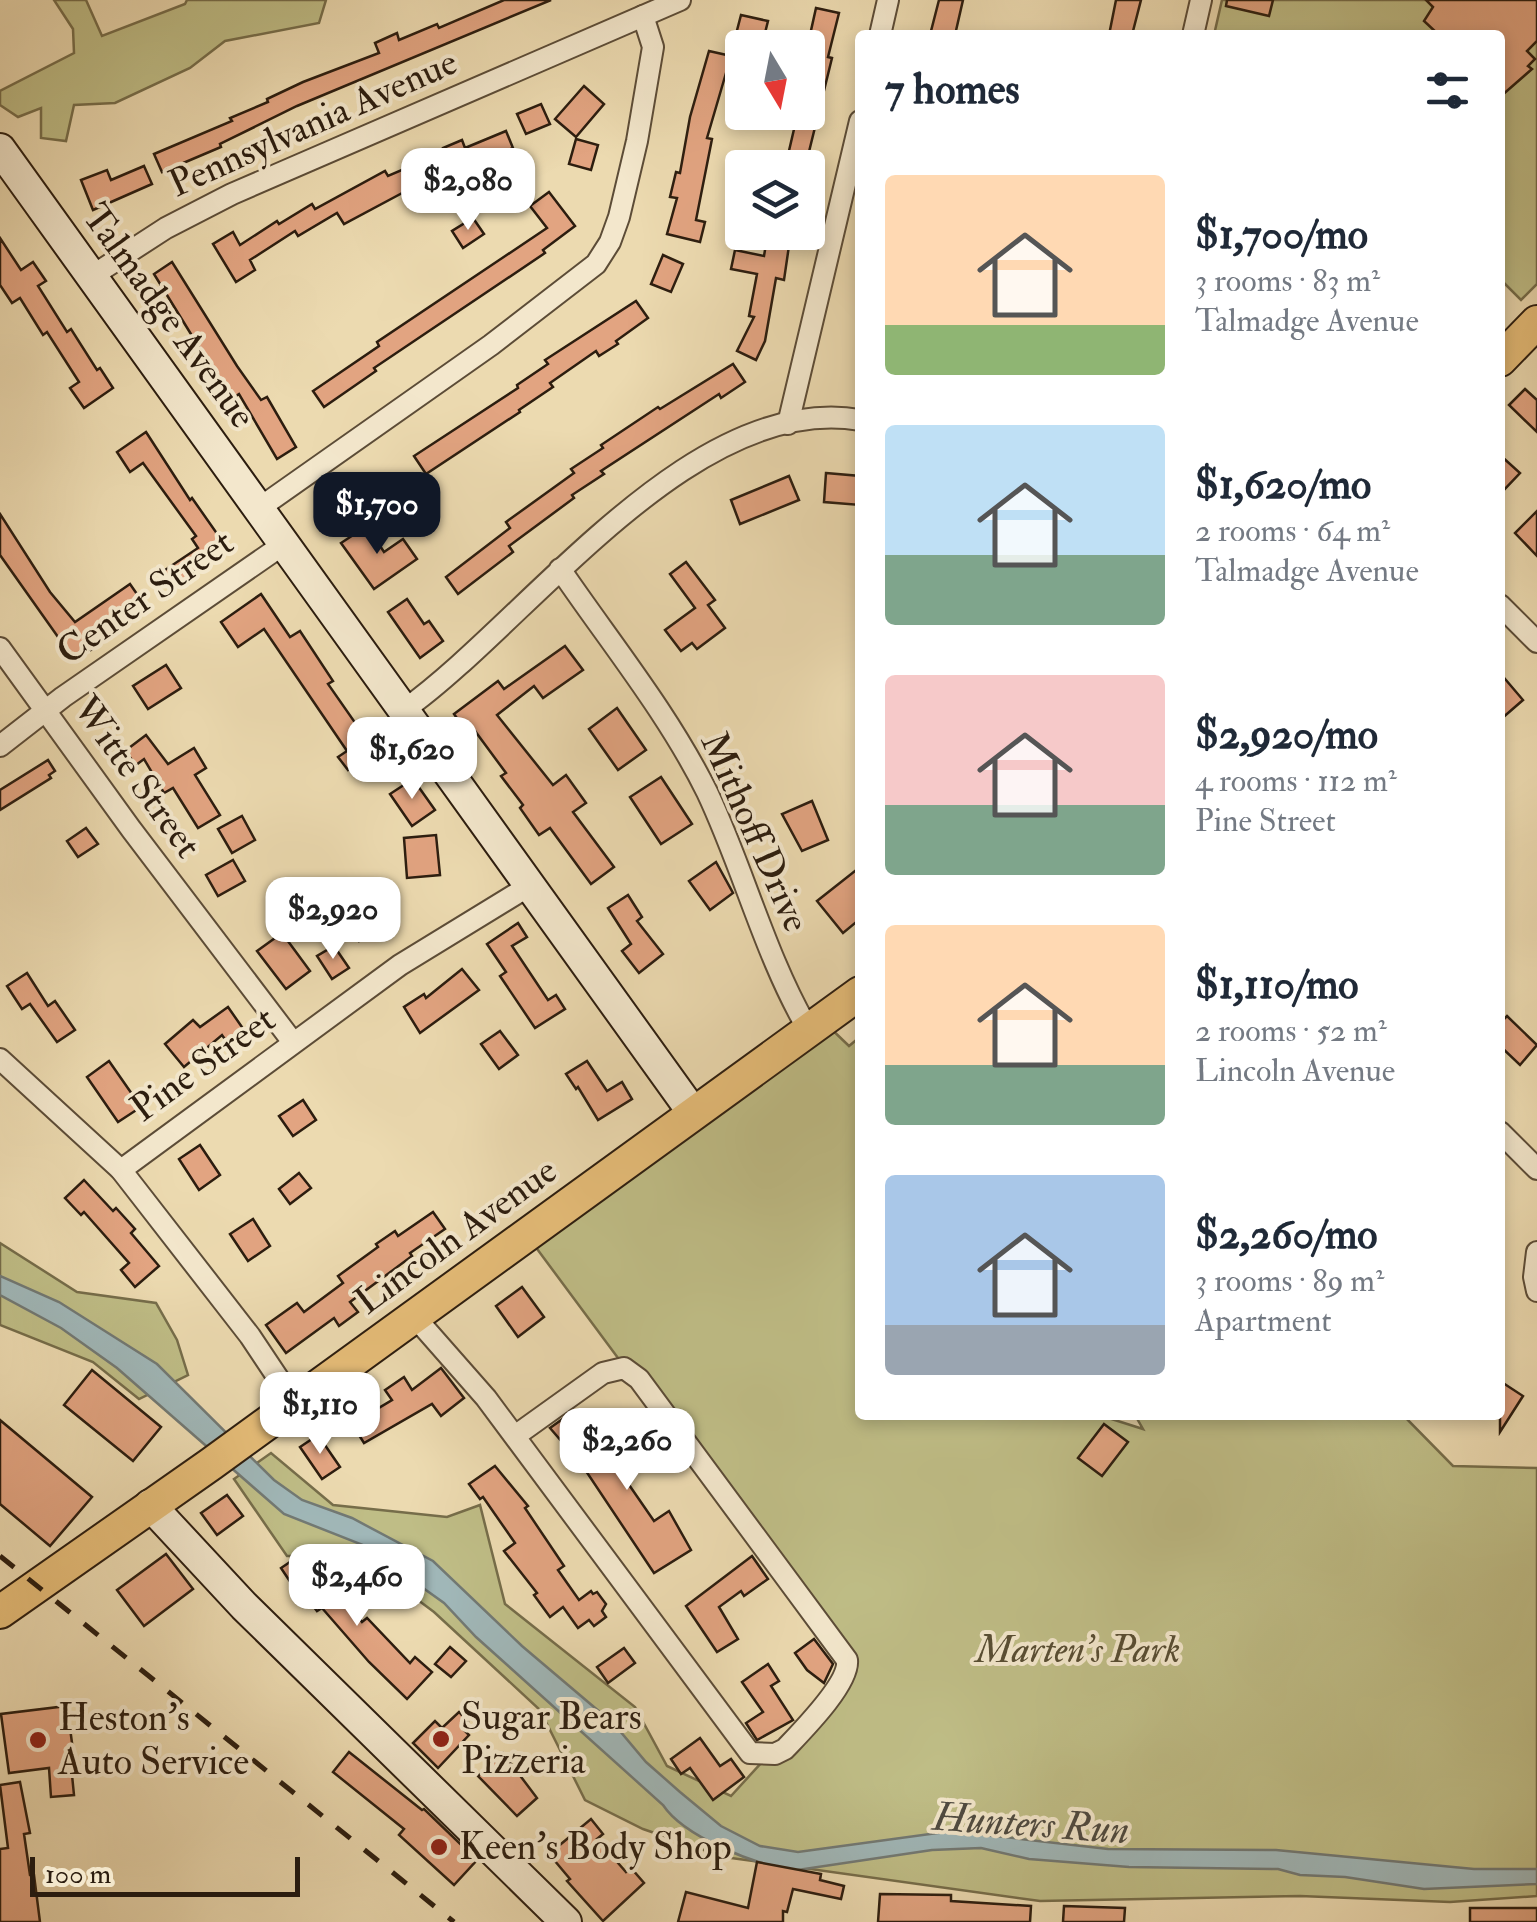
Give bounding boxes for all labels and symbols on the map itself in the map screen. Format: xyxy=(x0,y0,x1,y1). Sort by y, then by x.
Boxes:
north arrow xyxy=(725,30,825,130)
street label: Pennsylvania Avenue xyxy=(161,38,465,208)
pin: $2,080 xyxy=(387,148,549,233)
street label: Talmadge Avenue xyxy=(71,194,267,438)
pin: $1,700 xyxy=(296,472,458,557)
street label: Center Street xyxy=(47,519,243,675)
street label: Witte Street xyxy=(62,686,212,867)
pin: $1,620 xyxy=(331,717,493,802)
street label: Mithoff Drive xyxy=(690,725,820,940)
pin: $2,920 xyxy=(252,877,414,962)
street label: Pine Street xyxy=(121,995,285,1133)
street label: Lincoln Avenue xyxy=(346,1147,566,1325)
pin: $1,110 xyxy=(239,1372,401,1457)
pin: $2,260 xyxy=(546,1408,708,1493)
pin: $2,460 xyxy=(276,1544,438,1629)
park label: Marten's Park xyxy=(973,1626,1181,1674)
place label: Sugar Bears Pizzeria xyxy=(461,1693,642,1785)
place label: Heston's Auto Service xyxy=(57,1694,249,1786)
marker: Sugar Bears Pizzeria xyxy=(430,1728,452,1750)
marker: Heston's Auto Service xyxy=(27,1729,49,1751)
water label: Hunters Run xyxy=(929,1792,1131,1856)
place label: Keen's Body Shop xyxy=(459,1823,732,1871)
marker: Keen's Body Shop xyxy=(428,1836,450,1858)
scale bar xyxy=(30,1852,300,1896)

